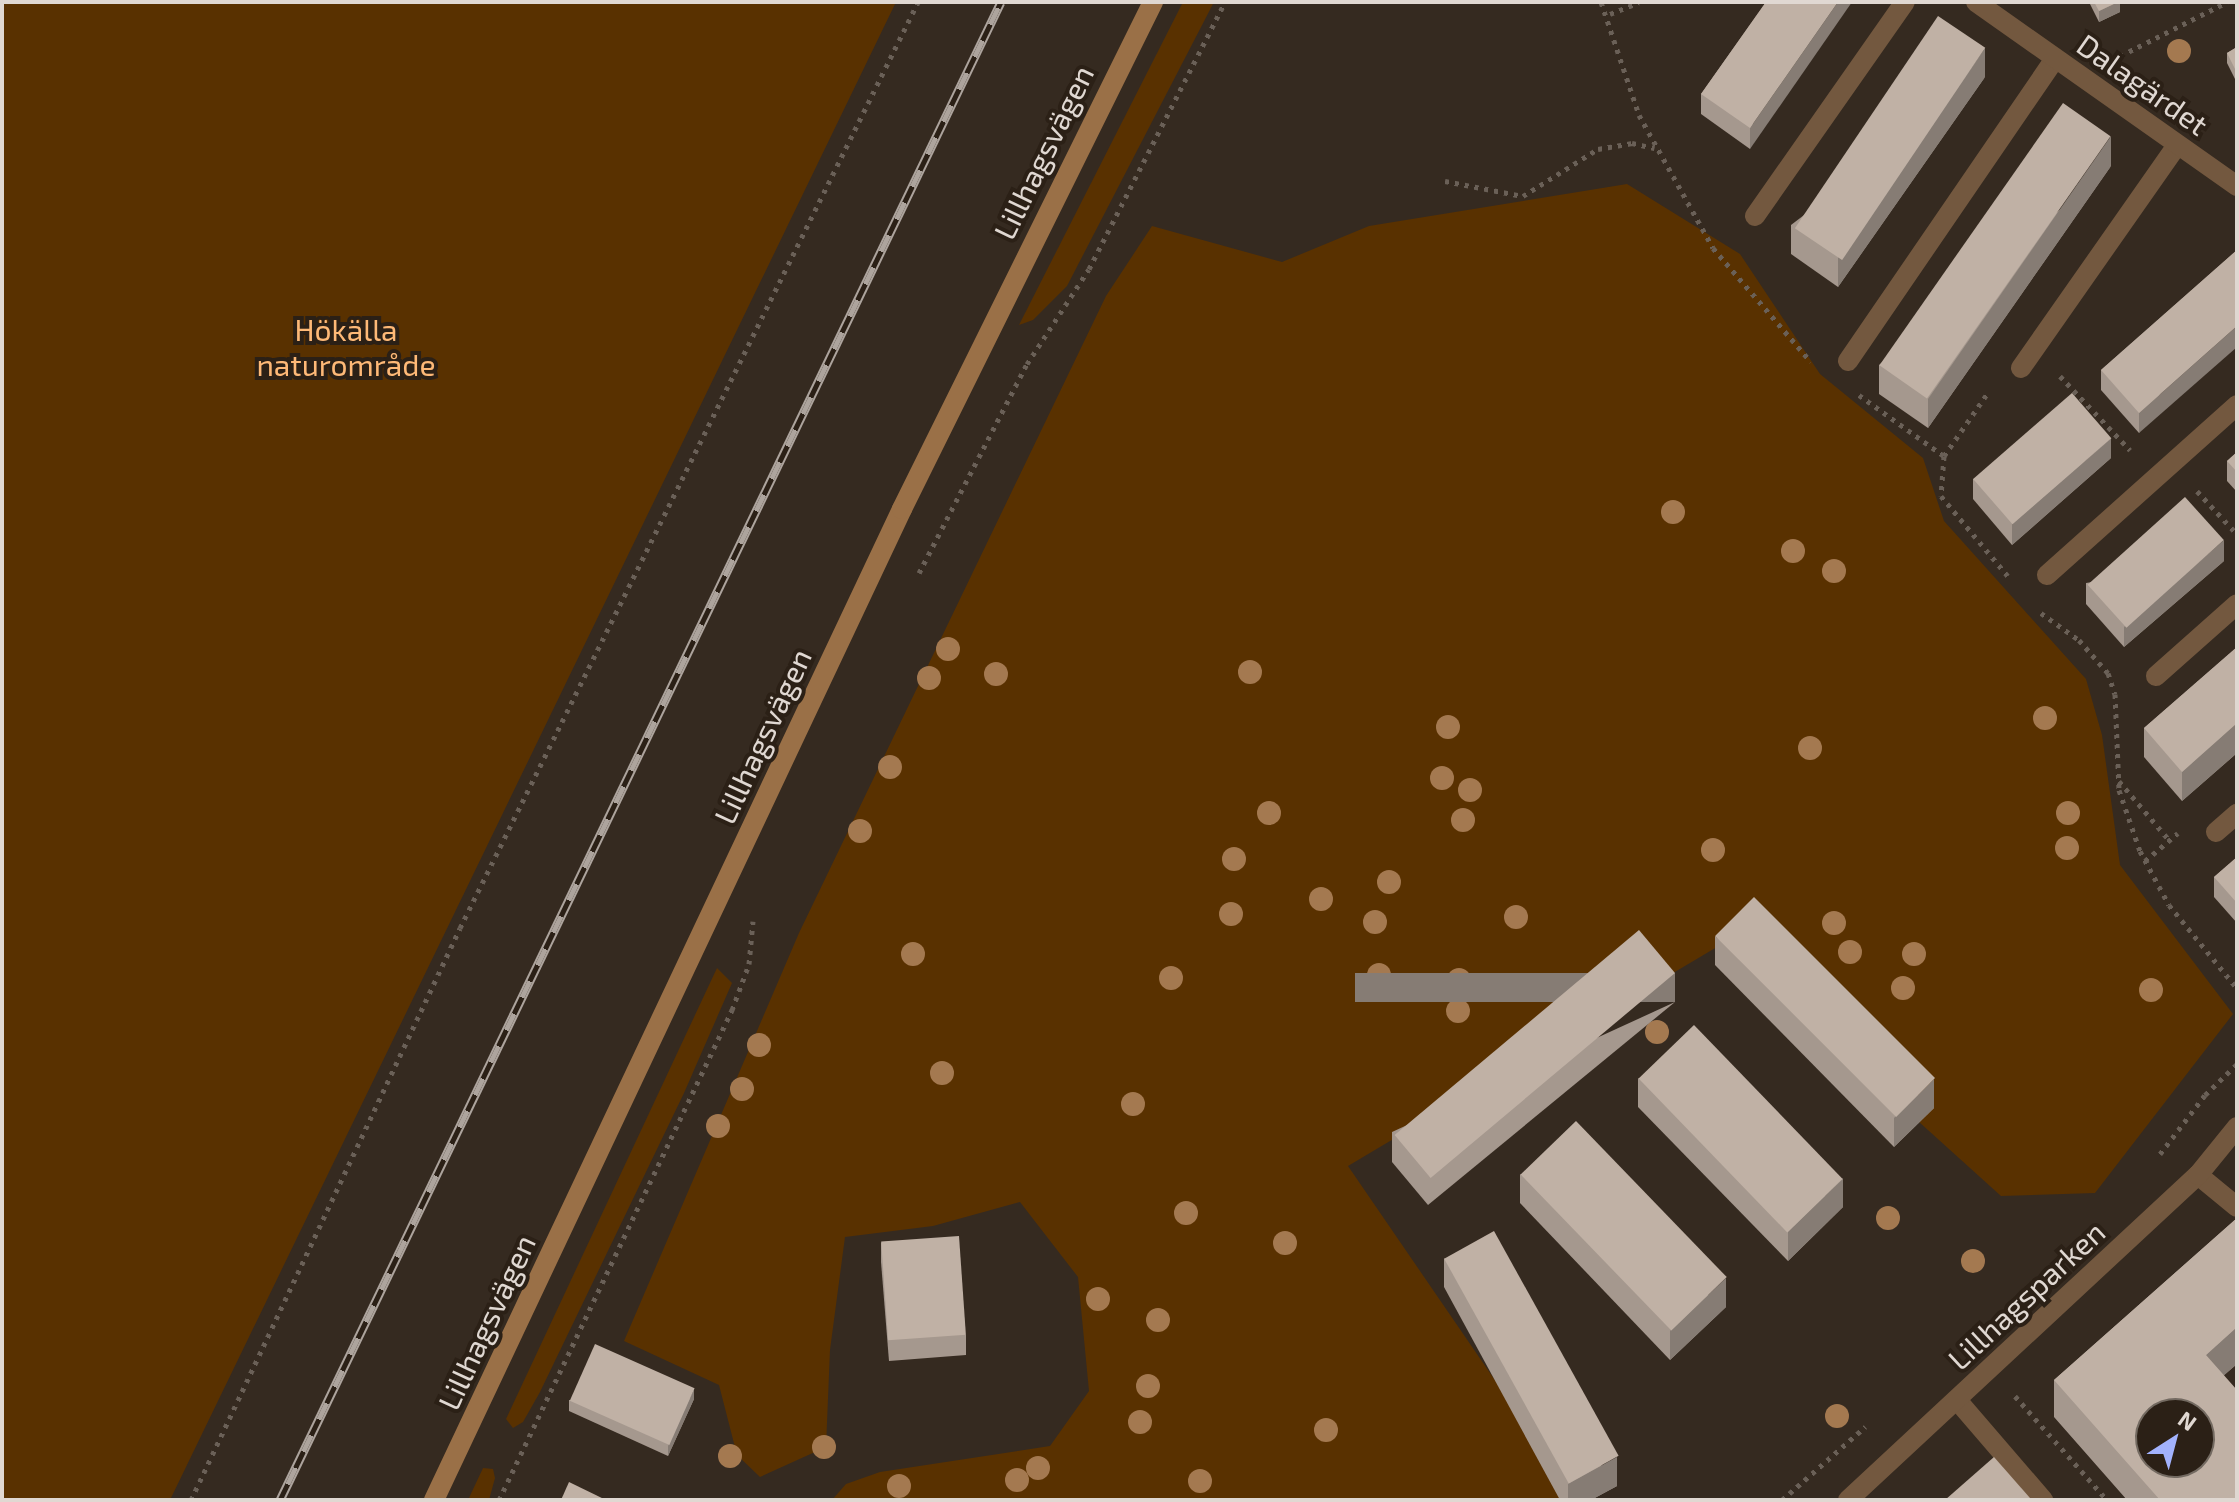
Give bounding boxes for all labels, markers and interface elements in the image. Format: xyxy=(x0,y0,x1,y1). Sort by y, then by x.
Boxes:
street label: Dalagärdet xyxy=(2071,26,2215,142)
street label: Lillhagsvägen xyxy=(985,59,1101,245)
park label: Hökälla naturområde xyxy=(256,311,436,382)
street label: Lillhagsvägen xyxy=(706,643,818,829)
street label: Lillhagsparken xyxy=(1940,1213,2112,1377)
street label: Lillhagsvägen xyxy=(430,1229,542,1415)
north arrow xyxy=(2135,1398,2215,1478)
text: N xyxy=(2174,1405,2202,1435)

